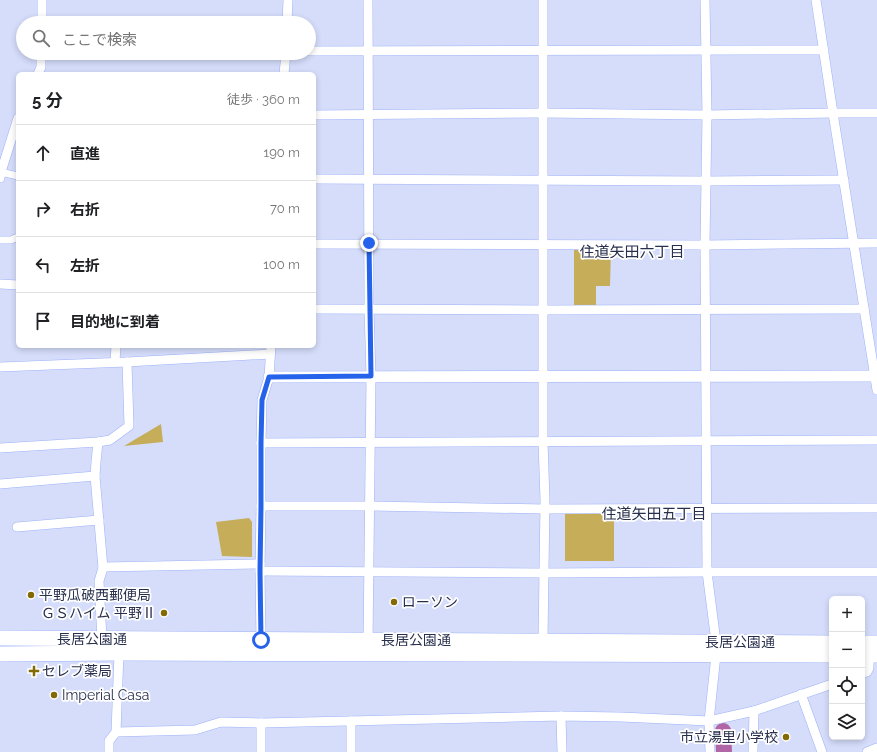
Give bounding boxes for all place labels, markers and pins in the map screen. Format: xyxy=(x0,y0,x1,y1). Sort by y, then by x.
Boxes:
place label: 平野瓜破西郵便局 xyxy=(39,587,151,603)
marker: 平野瓜破西郵便局 xyxy=(26,590,36,600)
place label: ローソン xyxy=(402,594,458,610)
marker: ローソン xyxy=(389,597,399,607)
place label: ＧＳハイム 平野Ⅱ xyxy=(41,605,156,621)
marker: ＧＳハイム 平野Ⅱ xyxy=(159,608,169,618)
place label: セレブ薬局 xyxy=(42,663,112,679)
marker: セレブ薬局 xyxy=(29,666,39,676)
place label: Imperial Casa xyxy=(62,687,149,703)
marker: Imperial Casa xyxy=(49,690,59,700)
place label: 市立湯里小学校 xyxy=(680,729,778,745)
marker: 市立湯里小学校 xyxy=(781,732,791,742)

